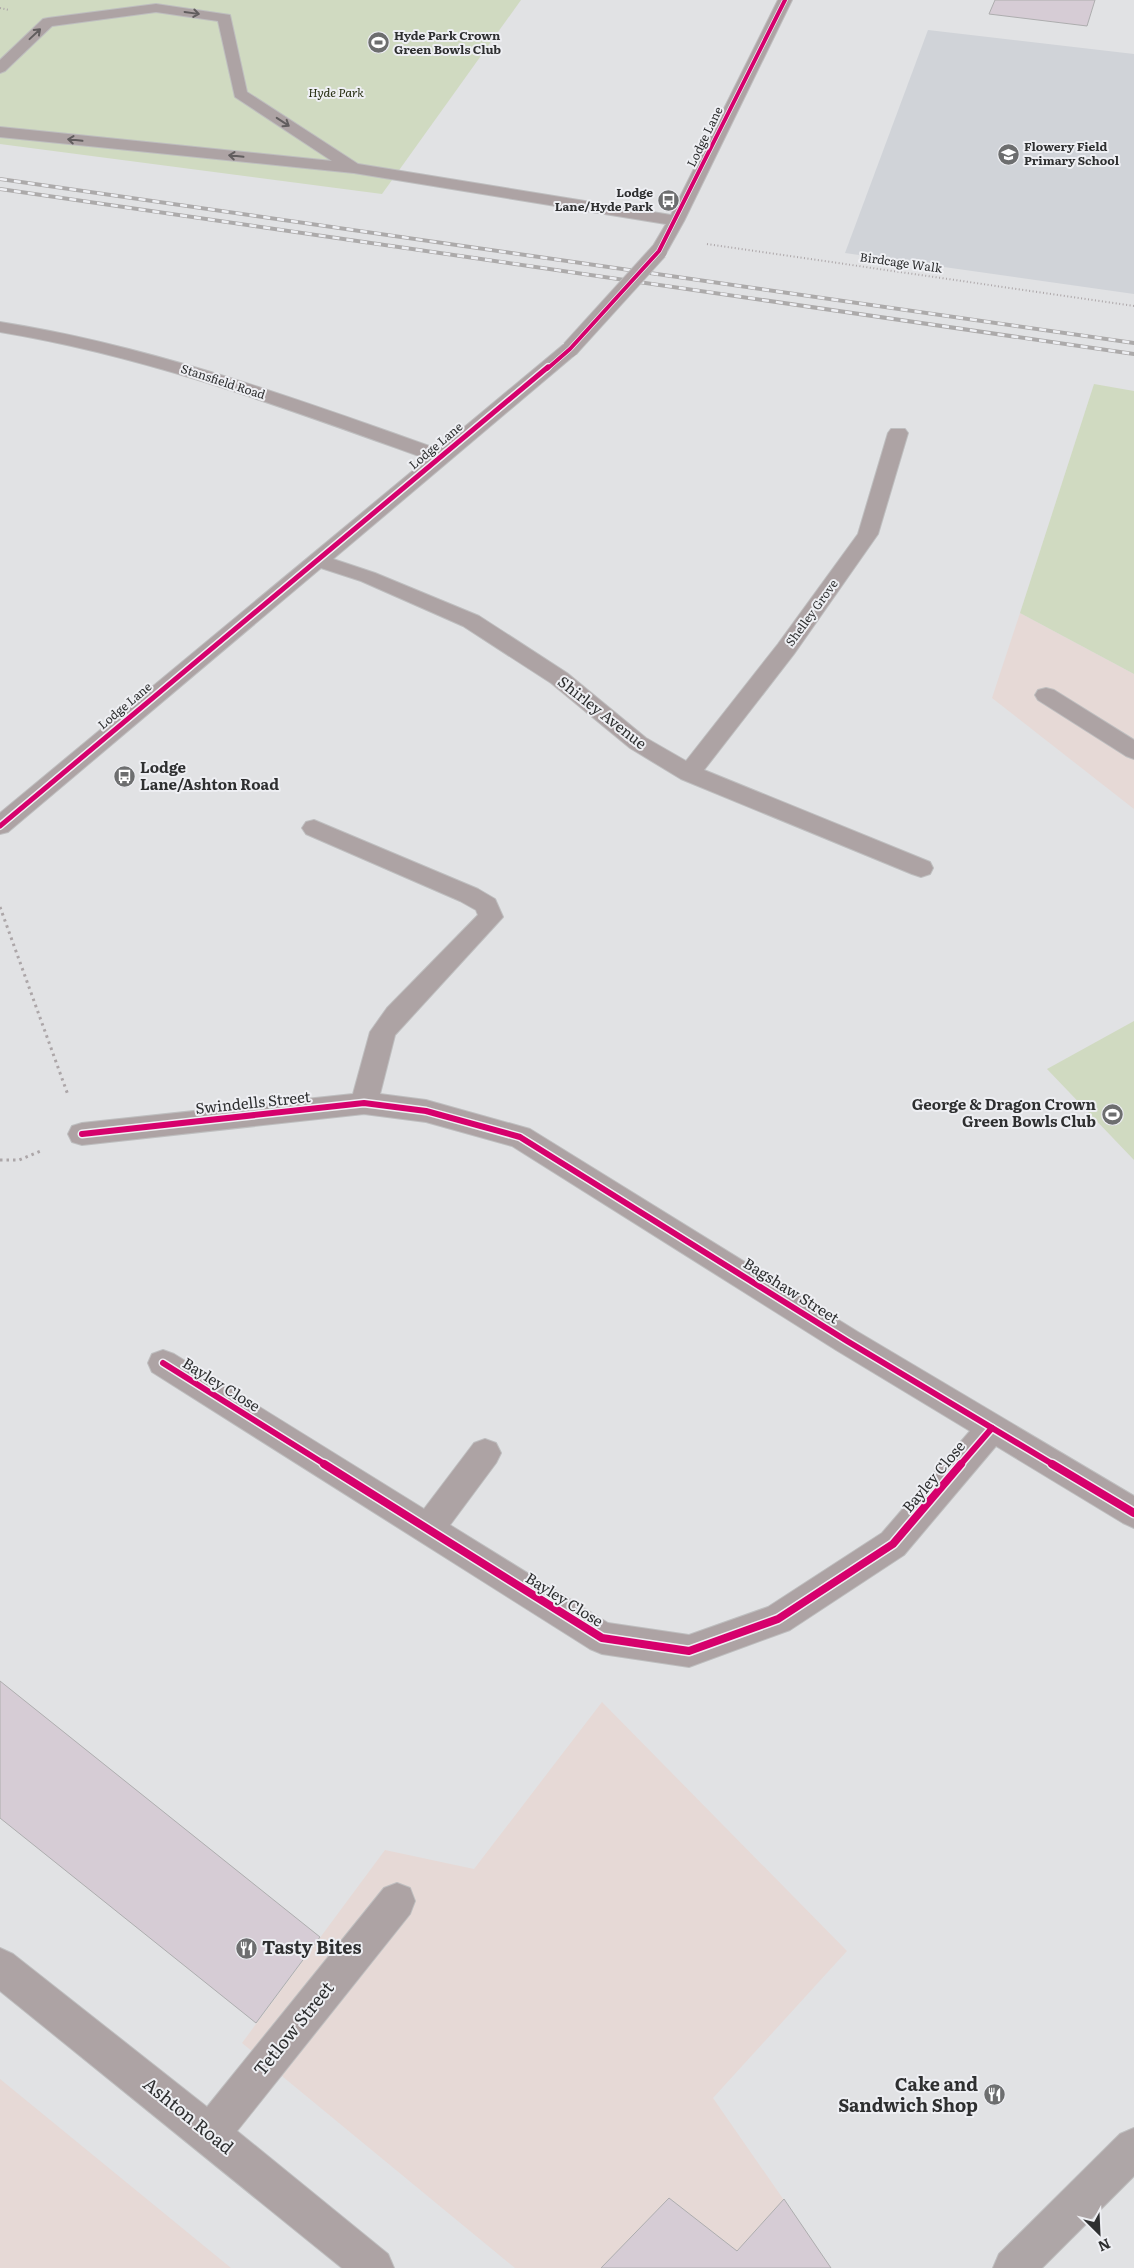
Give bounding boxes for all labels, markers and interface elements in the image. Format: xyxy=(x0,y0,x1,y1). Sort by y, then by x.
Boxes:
one-way arrow xyxy=(183,8,199,18)
place label: Hyde Park Crown Green Bowls Club xyxy=(394,26,501,58)
one-way arrow xyxy=(29,28,42,40)
sports icon: Hyde Park Crown Green Bowls Club xyxy=(366,31,390,55)
park label: Hyde Park xyxy=(308,83,364,101)
street label: Lodge Lane xyxy=(682,103,726,170)
one-way arrow xyxy=(276,116,290,127)
one-way arrow xyxy=(67,135,83,145)
place label: Flowery Field Primary School xyxy=(1024,137,1120,169)
school or university icon: Flowery Field Primary School xyxy=(996,142,1020,166)
one-way arrow xyxy=(229,151,245,161)
place label: Lodge Lane/Hyde Park xyxy=(555,183,654,215)
bus stop icon: Lodge Lane/Hyde Park xyxy=(657,188,681,212)
street label: Birdcage Walk xyxy=(859,247,944,277)
street label: Stansfield Road xyxy=(179,359,269,403)
street label: Lodge Lane xyxy=(405,417,466,473)
street label: Shelley Grove xyxy=(781,575,842,650)
street label: Shirley Avenue xyxy=(554,670,652,754)
street label: Lodge Lane xyxy=(94,677,155,733)
place label: Lodge Lane/Ashton Road xyxy=(140,755,279,795)
bus stop icon: Lodge Lane/Ashton Road xyxy=(112,765,136,789)
street label: Swindells Street xyxy=(194,1084,312,1119)
place label: George & Dragon Crown Green Bowls Club xyxy=(912,1092,1097,1132)
sports icon: George & Dragon Crown Green Bowls Club xyxy=(1100,1102,1124,1126)
street label: Bagshaw Street xyxy=(739,1251,844,1328)
street label: Bayley Close xyxy=(178,1351,265,1417)
street label: Bayley Close xyxy=(896,1435,970,1517)
street label: Bayley Close xyxy=(521,1566,608,1632)
place label: Tasty Bites xyxy=(262,1933,361,1960)
restaurant icon: Tasty Bites xyxy=(234,1936,258,1960)
street label: Tetlow Street xyxy=(246,1974,340,2081)
street label: Ashton Road xyxy=(138,2070,240,2160)
place label: Cake and Sandwich Shop xyxy=(838,2070,978,2118)
restaurant icon: Cake and Sandwich Shop xyxy=(982,2083,1006,2107)
north arrow xyxy=(1074,2208,1124,2258)
text: N xyxy=(1095,2234,1114,2257)

